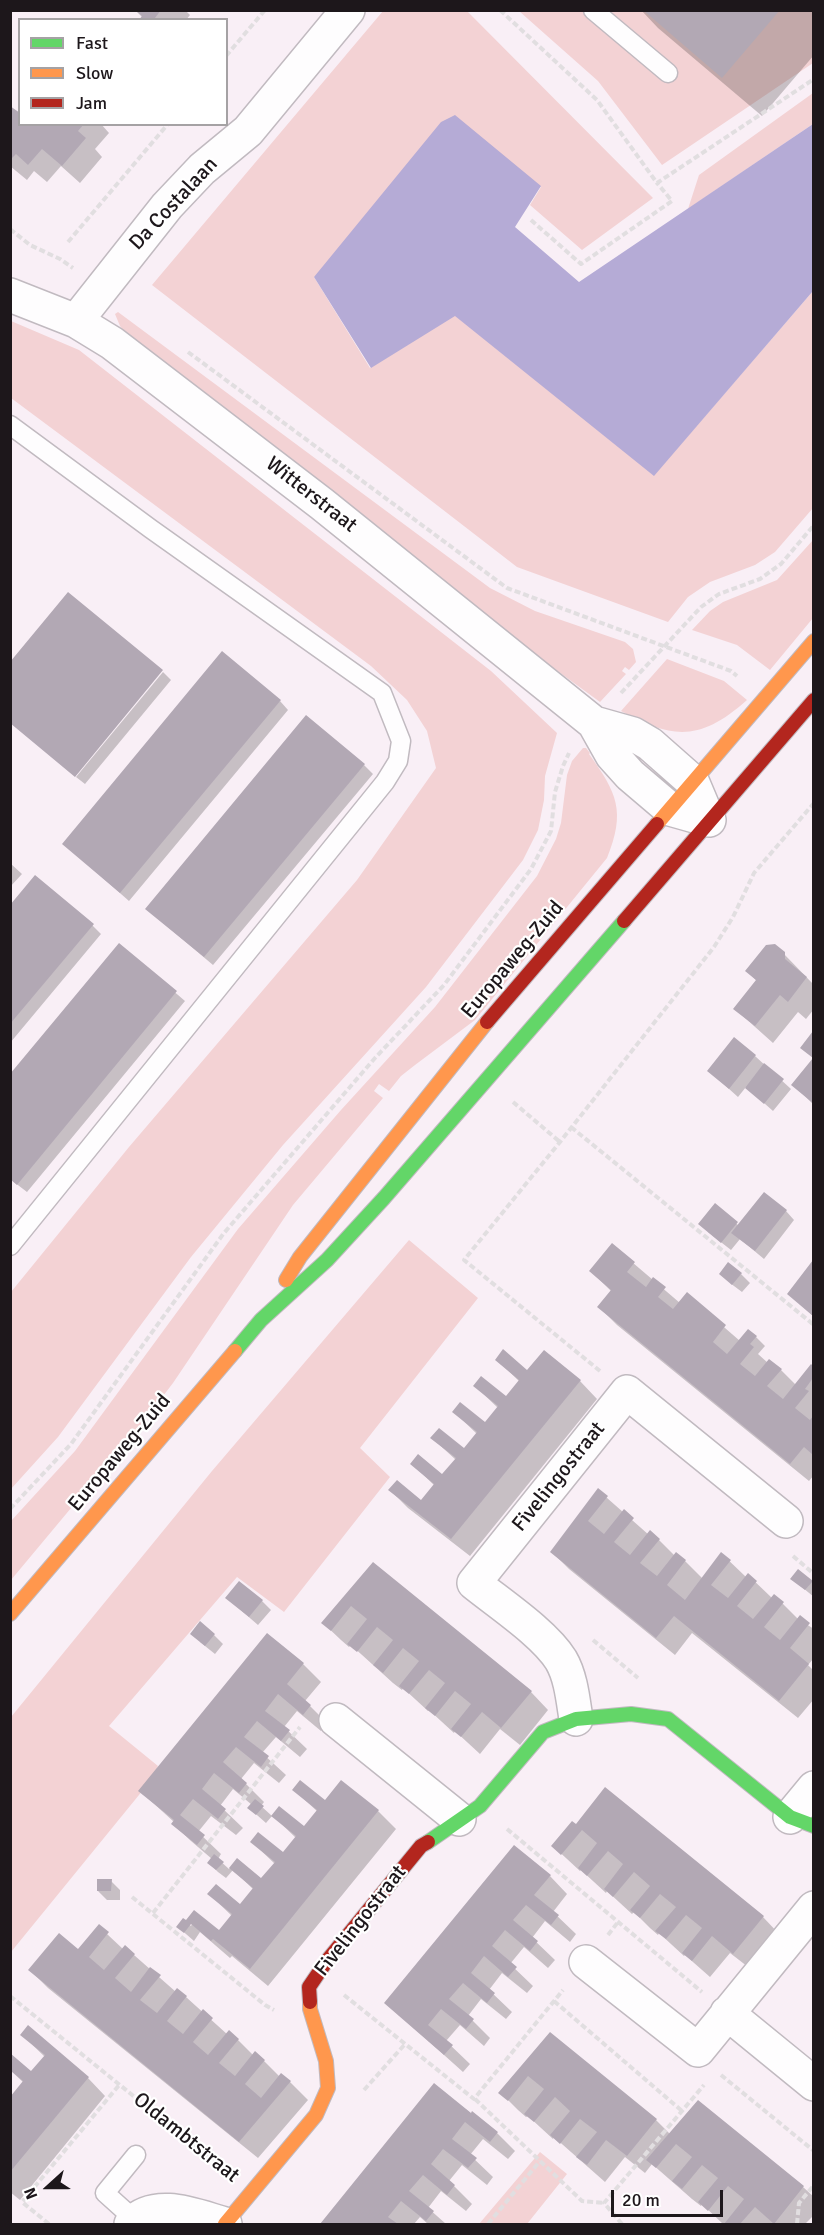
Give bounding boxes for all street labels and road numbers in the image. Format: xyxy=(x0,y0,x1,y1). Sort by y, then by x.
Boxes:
street label: Da Costalaan xyxy=(124,152,224,256)
street label: Witterstraat xyxy=(260,452,362,538)
street label: Europaweg-Zuid xyxy=(456,896,570,1024)
street label: Europaweg-Zuid xyxy=(63,1389,177,1517)
street label: Fivelingostraat xyxy=(507,1417,611,1537)
street label: Fivelingostraat xyxy=(310,1860,412,1982)
street label: Oldambtstraat xyxy=(128,2088,244,2188)

